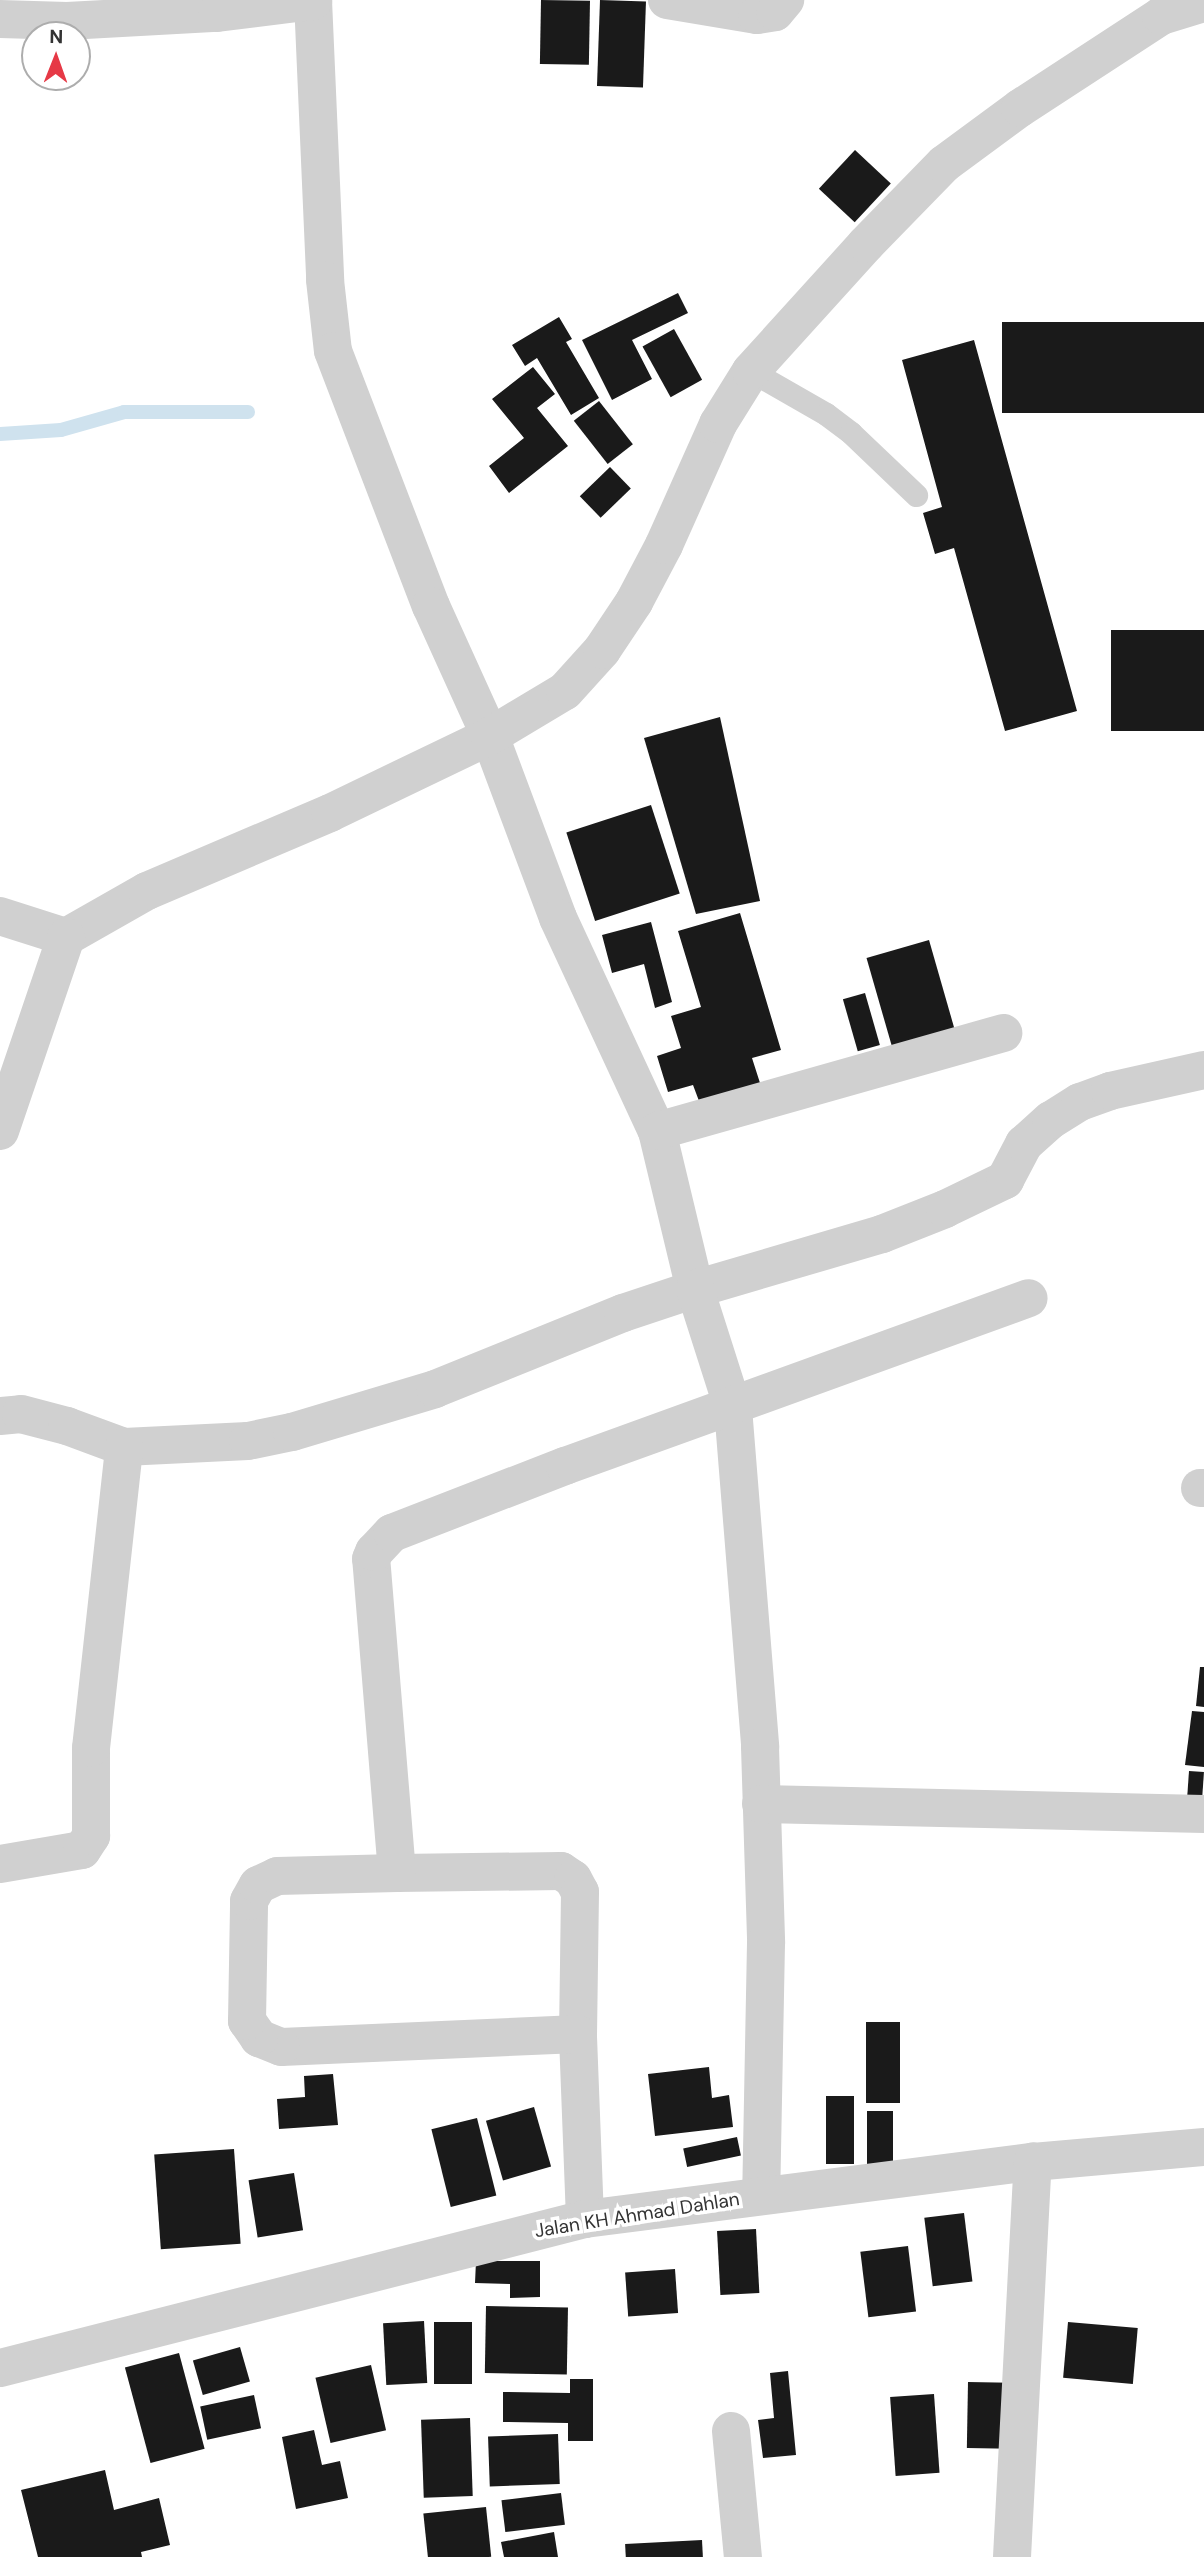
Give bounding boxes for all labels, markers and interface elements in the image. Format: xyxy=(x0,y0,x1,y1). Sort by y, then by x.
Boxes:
north arrow xyxy=(21,21,91,91)
text: N xyxy=(49,24,63,49)
street label: Jalan KH Ahmad Dahlan xyxy=(533,2188,741,2242)

